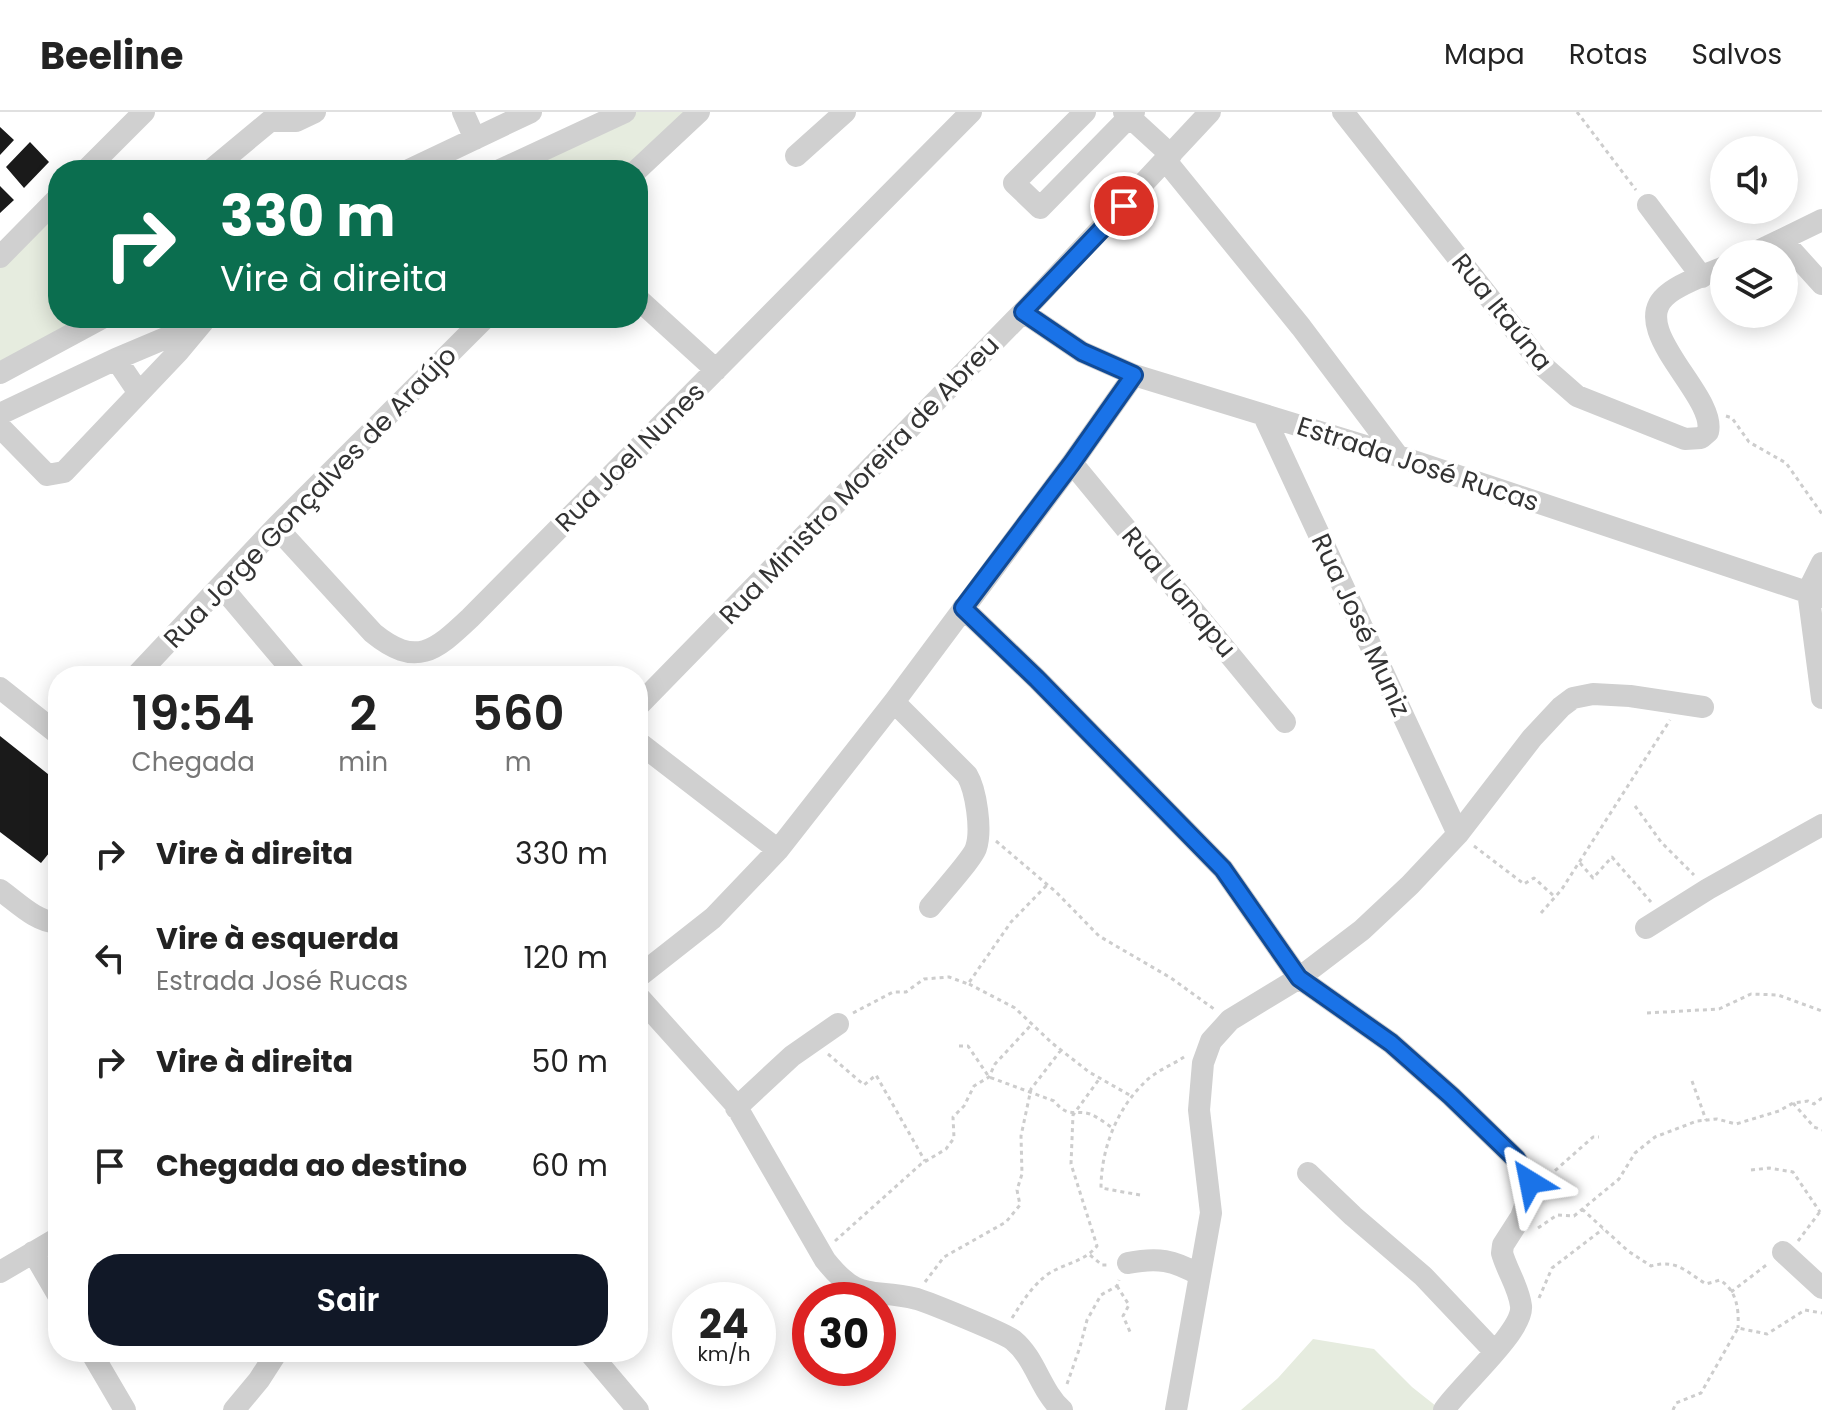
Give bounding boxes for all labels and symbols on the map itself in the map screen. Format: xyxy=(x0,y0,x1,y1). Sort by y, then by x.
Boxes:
pin xyxy=(1090,172,1158,240)
street label: Rua Itaúna xyxy=(1444,246,1560,378)
street label: Rua Ministro Moreira de Abreu xyxy=(711,328,1007,632)
street label: Rua Jorge Gonçalves de Araújo xyxy=(156,338,464,656)
street label: Rua Joel Nunes xyxy=(547,374,713,540)
street label: Estrada José Rucas xyxy=(1293,408,1543,520)
street label: Rua Uanapu xyxy=(1114,519,1244,665)
street label: Rua José Muniz xyxy=(1303,528,1419,722)
position arrow xyxy=(1488,1140,1572,1224)
speed limit sign: 30 xyxy=(792,1282,896,1386)

